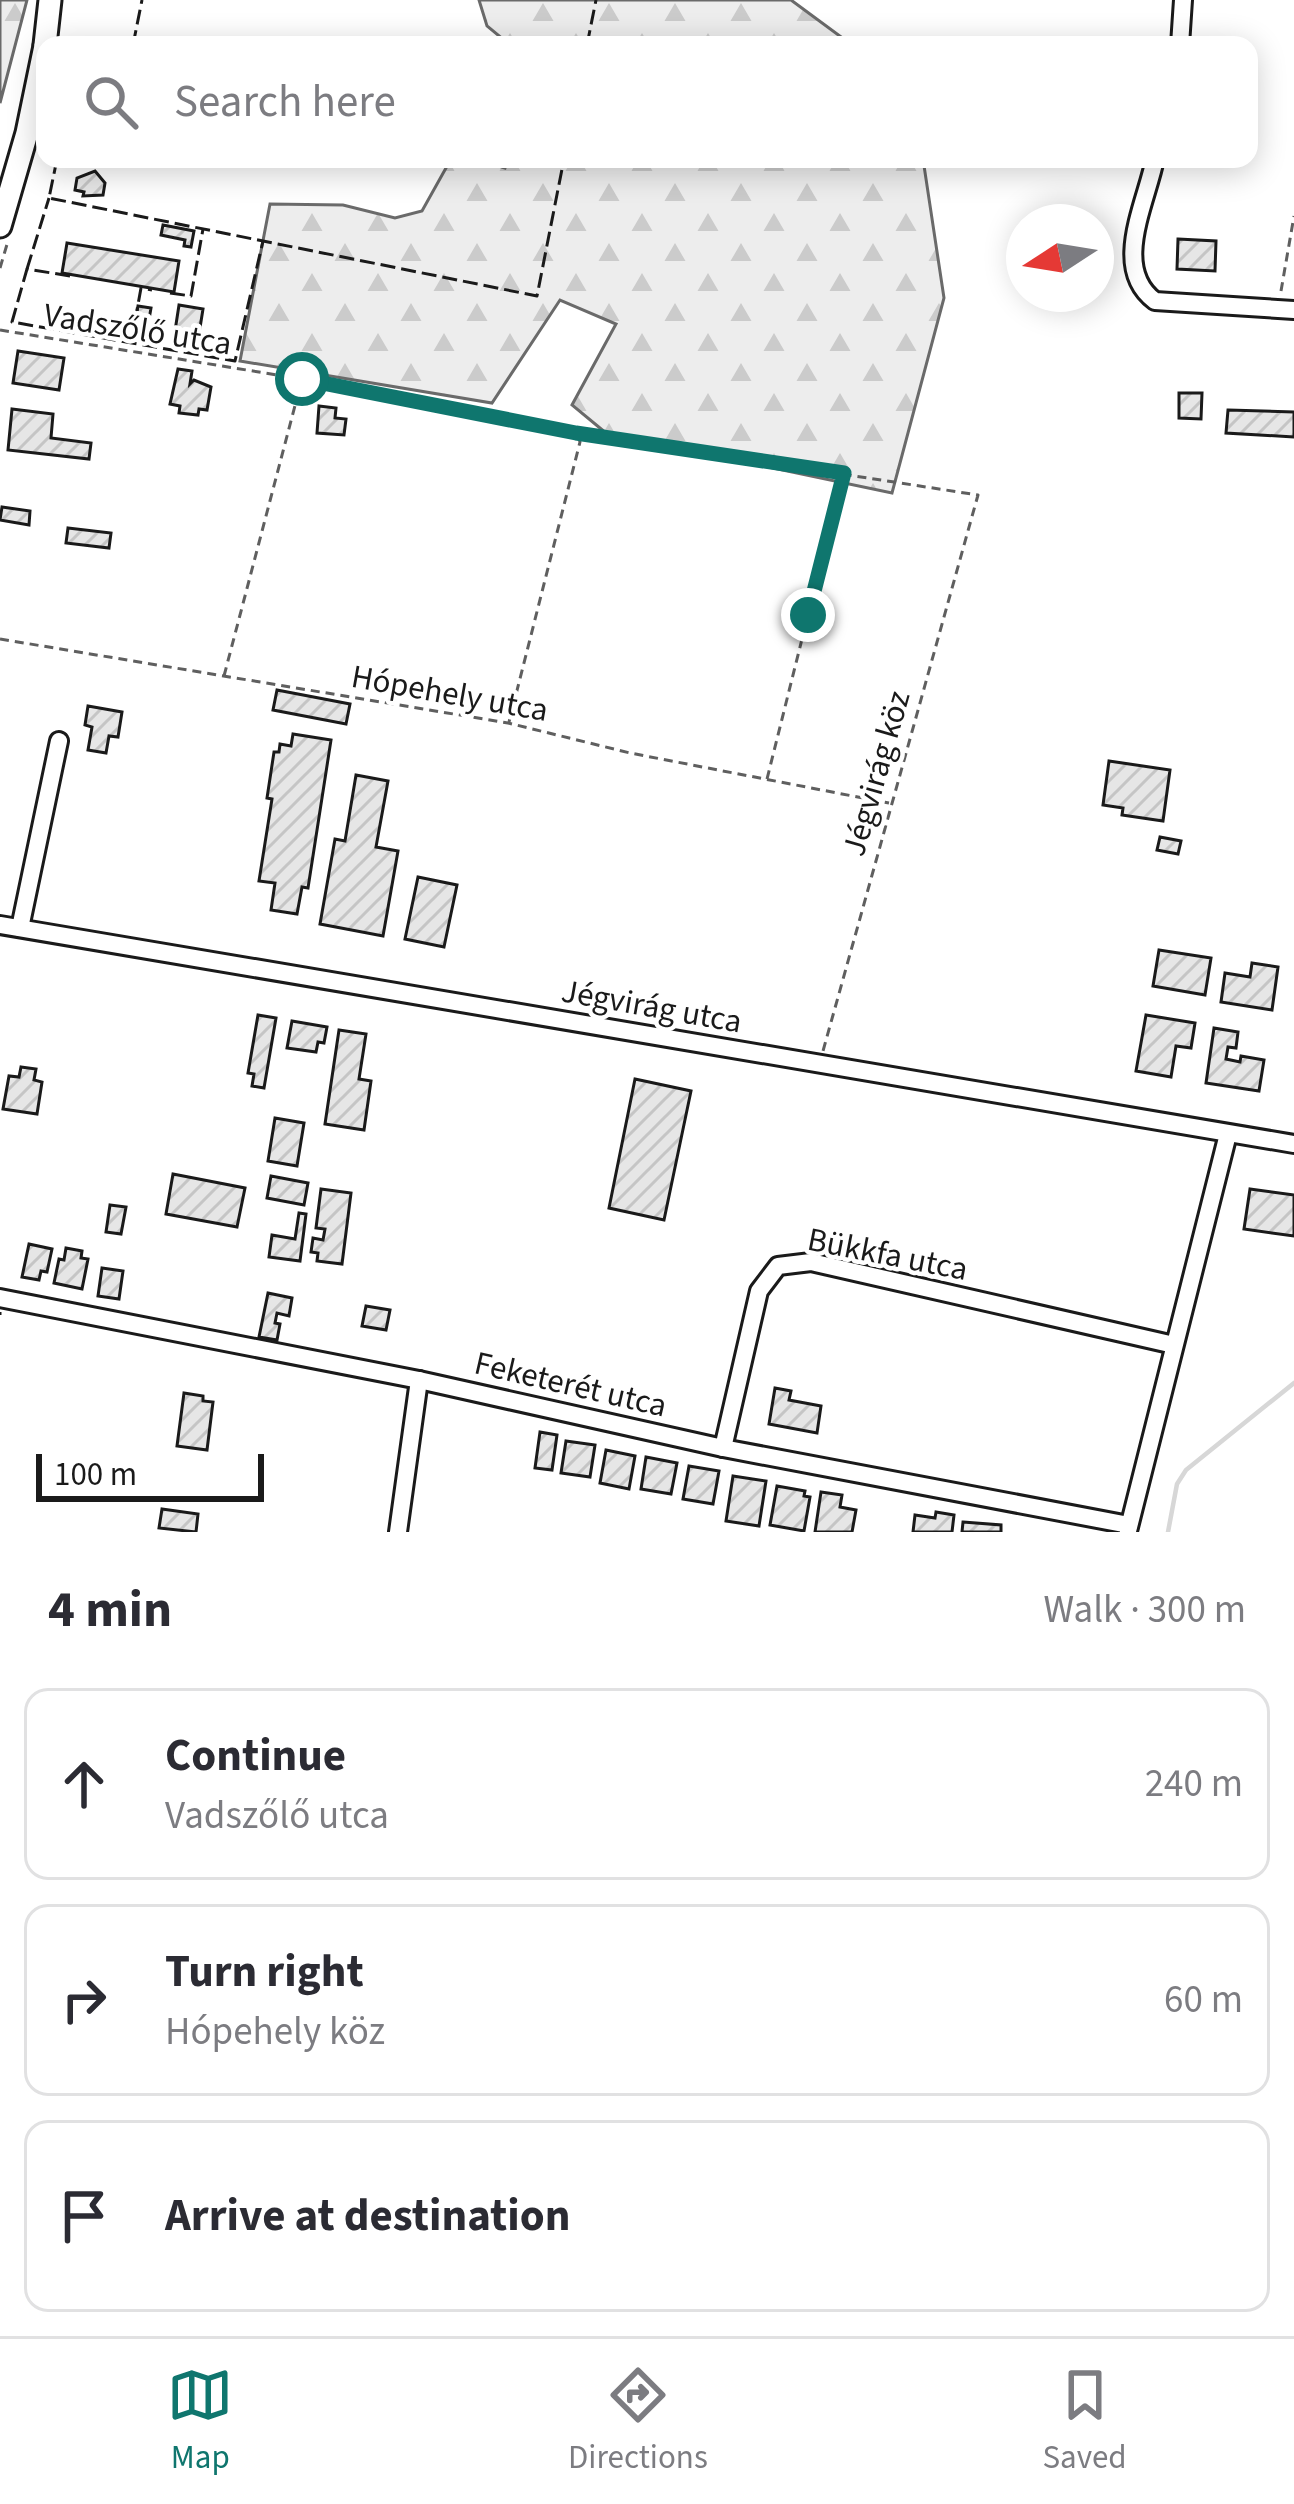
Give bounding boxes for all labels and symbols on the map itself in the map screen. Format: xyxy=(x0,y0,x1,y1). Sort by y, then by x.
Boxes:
north arrow xyxy=(1006,204,1114,312)
street label: Vadszőlő utca xyxy=(40,291,235,368)
route start xyxy=(275,352,329,406)
route end xyxy=(781,588,835,642)
street label: Hópehely utca xyxy=(348,653,552,734)
street label: Jégvirág köz xyxy=(830,685,922,862)
street label: Jégvirág utca xyxy=(558,967,746,1045)
street label: Bükkfa utca xyxy=(804,1216,972,1293)
street label: Feketerét utca xyxy=(470,1340,671,1429)
scale bar xyxy=(36,1448,264,1501)

